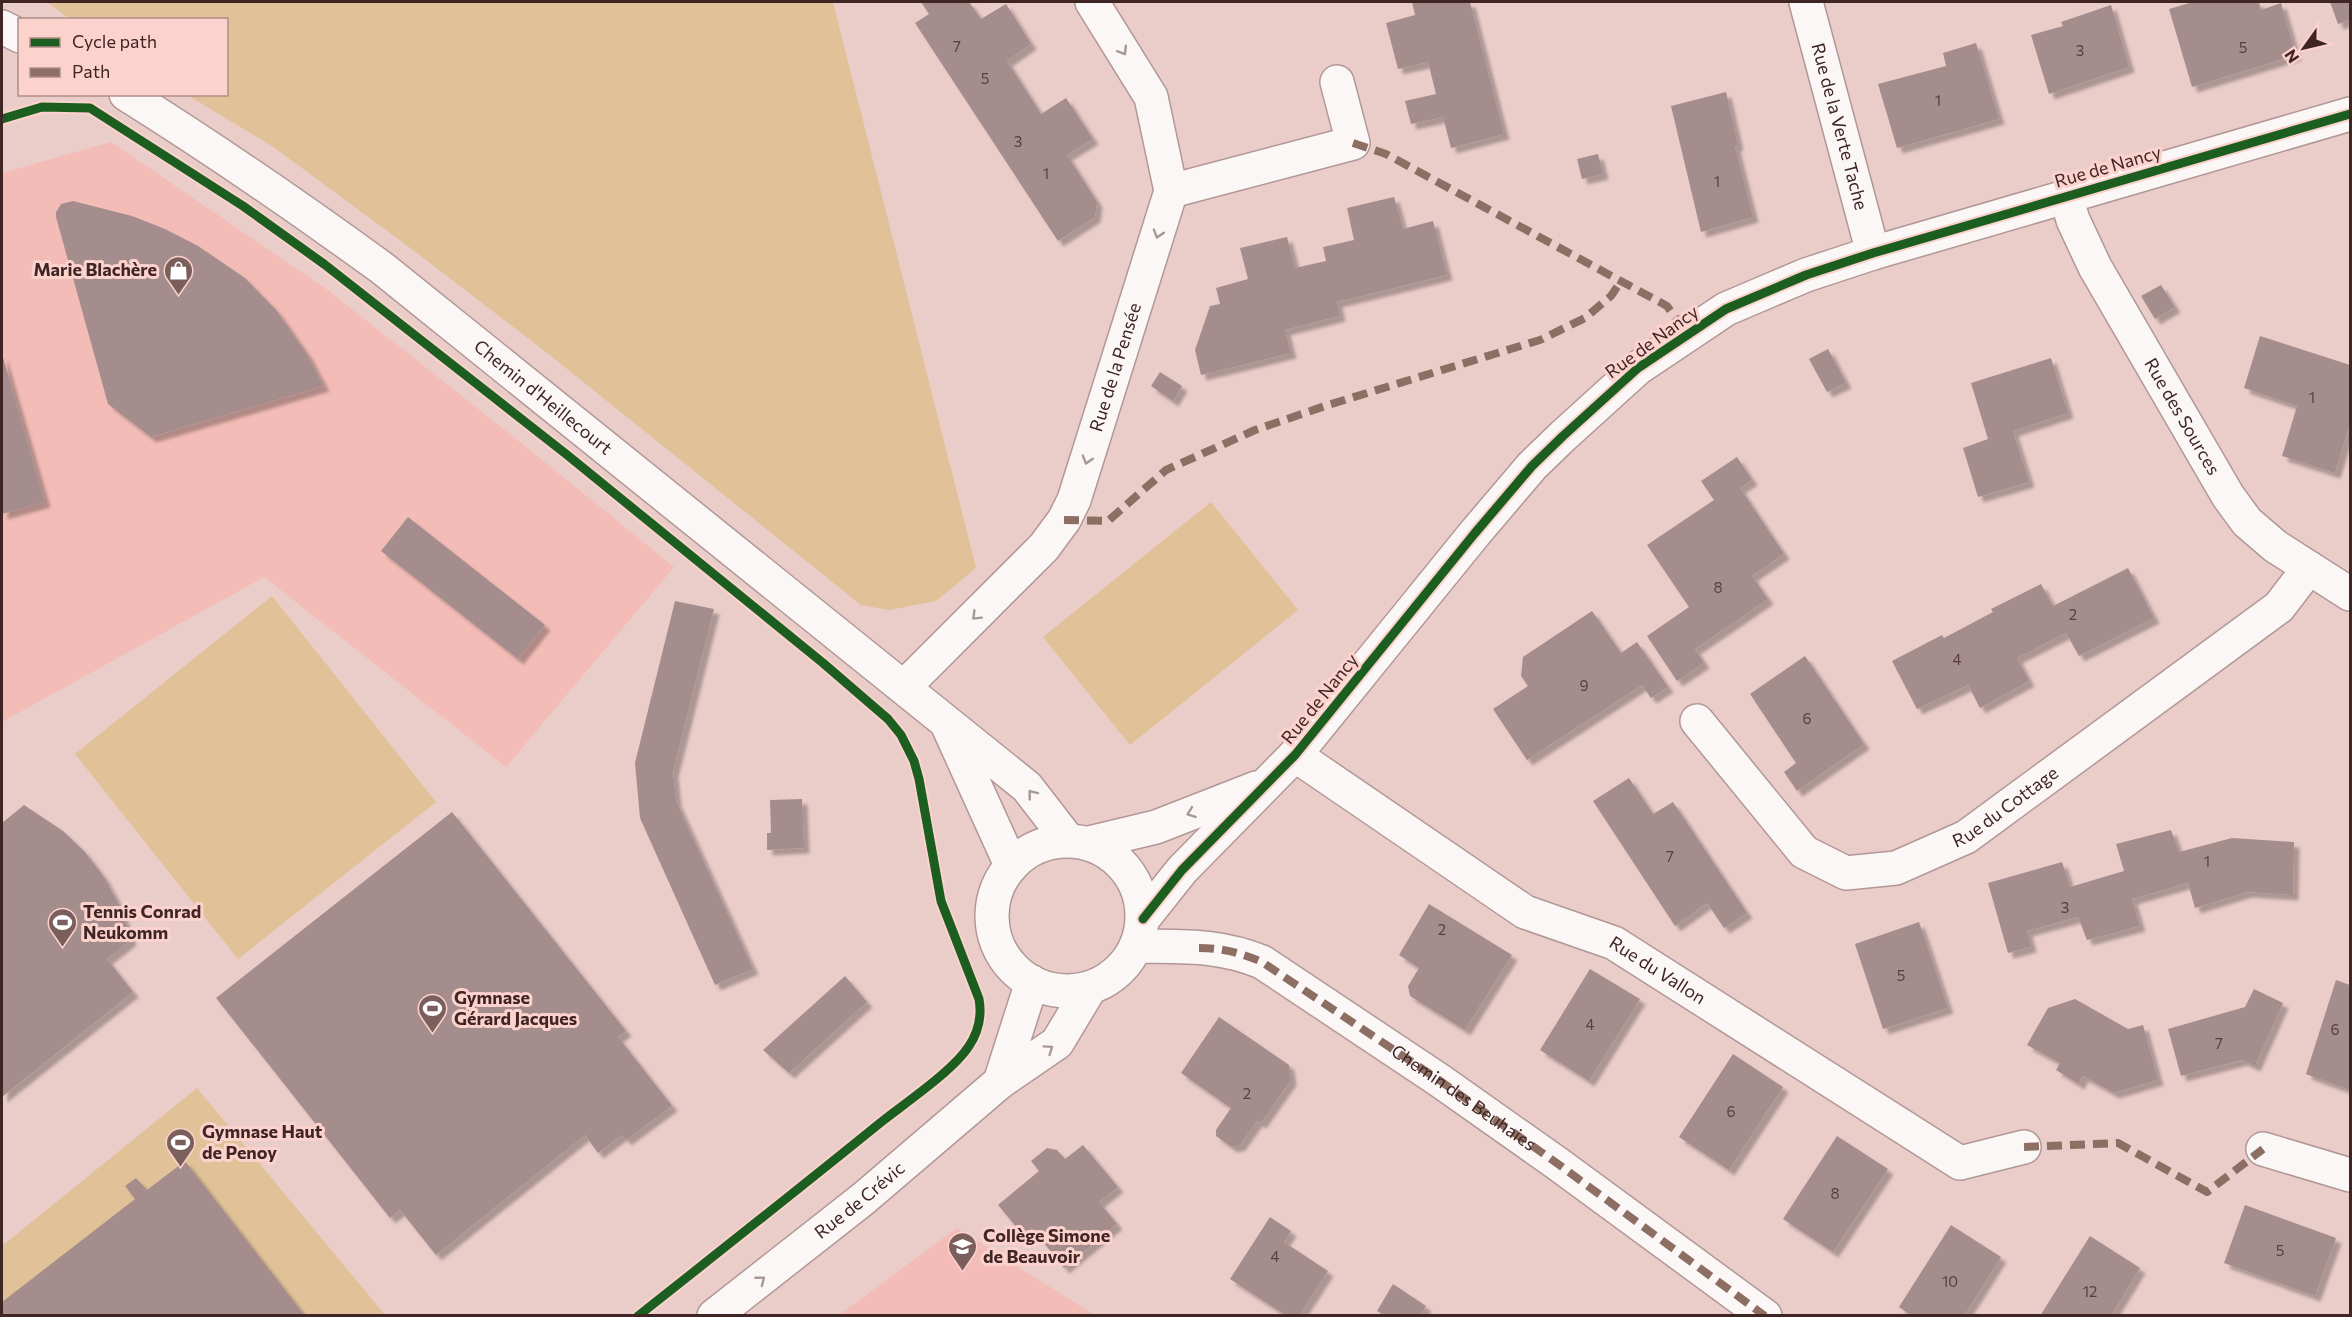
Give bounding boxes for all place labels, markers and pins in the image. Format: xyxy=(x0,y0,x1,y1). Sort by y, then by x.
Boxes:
shop icon: Marie Blachère xyxy=(162,254,194,296)
place label: Marie Blachère xyxy=(33,258,157,280)
place label: Tennis Conrad Neukomm xyxy=(83,900,201,943)
sports icon: Tennis Conrad Neukomm xyxy=(46,906,78,948)
place label: Gymnase Gérard Jacques xyxy=(454,986,577,1029)
sports icon: Gymnase Gérard Jacques xyxy=(417,992,449,1034)
place label: Gymnase Haut de Penoy xyxy=(202,1120,323,1163)
sports icon: Gymnase Haut de Penoy xyxy=(165,1126,197,1168)
place label: Collège Simone de Beauvoir xyxy=(983,1224,1110,1267)
school or university icon: Collège Simone de Beauvoir xyxy=(946,1230,978,1272)

